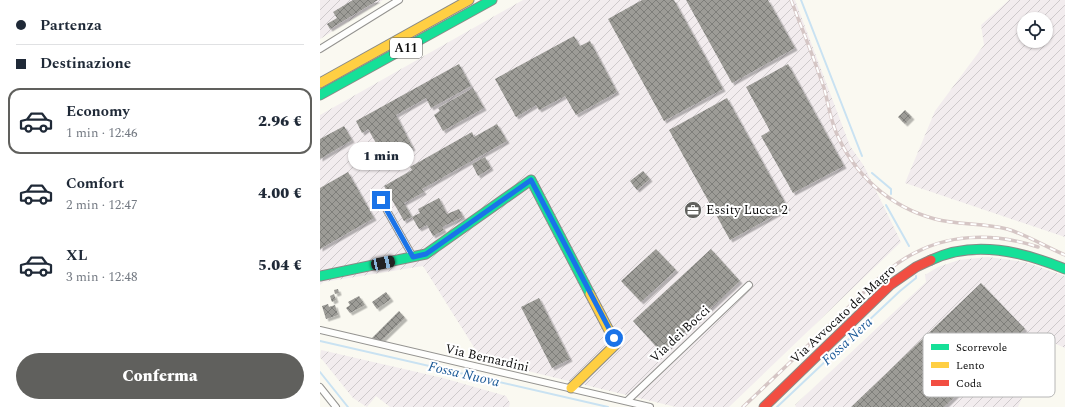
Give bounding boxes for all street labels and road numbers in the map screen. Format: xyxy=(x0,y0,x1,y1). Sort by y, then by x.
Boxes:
road number: A11 xyxy=(390,38,422,58)
street label: Via Avvocato del Magro xyxy=(786,260,900,368)
street label: Via dei Bocci xyxy=(645,301,715,367)
street label: Via Bernardini xyxy=(443,339,531,377)

